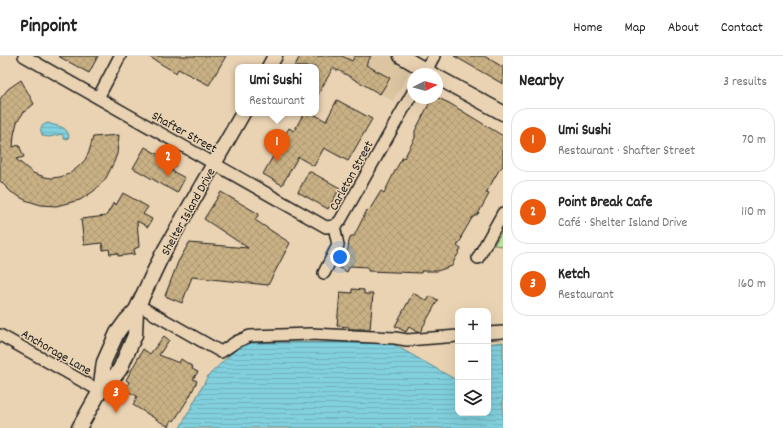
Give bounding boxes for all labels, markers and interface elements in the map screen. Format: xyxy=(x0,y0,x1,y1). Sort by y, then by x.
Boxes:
text: Pinpoint xyxy=(20,14,77,41)
text: Home xyxy=(573,18,602,38)
text: Map xyxy=(624,18,646,38)
text: About xyxy=(668,18,699,38)
text: Contact xyxy=(721,18,763,38)
popup xyxy=(235,64,319,116)
north arrow xyxy=(407,68,443,104)
text: Umi Sushi xyxy=(249,70,302,92)
text: Nearby xyxy=(519,70,563,94)
text: 3 results xyxy=(723,73,767,92)
text: Restaurant xyxy=(249,92,305,111)
street label: Shafter Street xyxy=(148,107,220,159)
text: Umi Sushi xyxy=(558,120,611,142)
pin: 1 xyxy=(264,129,290,162)
text: 1 xyxy=(532,131,534,150)
text: 70 m xyxy=(742,131,766,150)
street label: Carleton Street xyxy=(325,138,379,215)
text: Restaurant · Shafter Street xyxy=(558,142,695,161)
pin: 2 xyxy=(155,144,181,177)
street label: Shelter Island Drive xyxy=(157,165,221,260)
text: Point Break Cafe xyxy=(558,192,652,214)
text: 2 xyxy=(530,203,536,222)
text: 110 m xyxy=(741,203,766,222)
text: Café · Shelter Island Drive xyxy=(558,214,687,233)
your location xyxy=(330,247,350,267)
text: Ketch xyxy=(558,264,590,286)
text: 3 xyxy=(530,275,536,294)
text: 160 m xyxy=(738,275,766,294)
text: Restaurant xyxy=(558,286,614,305)
map controls xyxy=(455,308,491,416)
button: + xyxy=(455,308,491,344)
street label: Anchorage Lane xyxy=(17,325,95,381)
button: − xyxy=(455,344,491,380)
pin: 3 xyxy=(103,380,129,413)
button: layers xyxy=(455,380,491,416)

